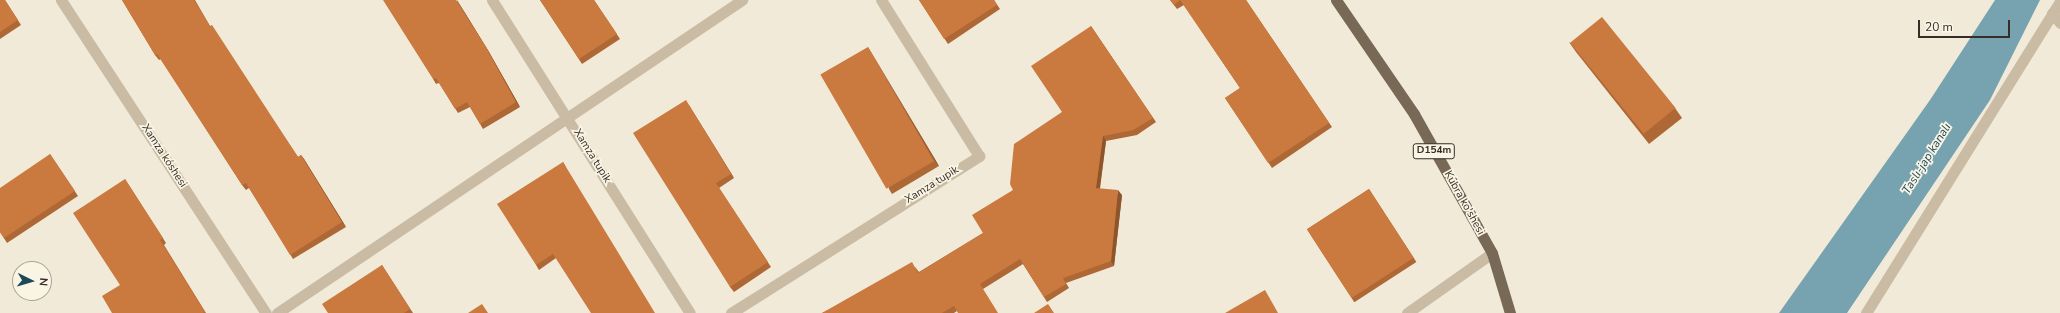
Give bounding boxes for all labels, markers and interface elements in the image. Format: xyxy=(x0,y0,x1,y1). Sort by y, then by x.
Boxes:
scale bar xyxy=(1920,12,2012,38)
text: 20 m xyxy=(1925,19,1953,35)
water label: Taslı-jap kanalı xyxy=(1899,121,1955,197)
street label: Xamza kóshesi xyxy=(139,122,189,190)
street label: Xamza tupik xyxy=(570,127,614,185)
road number: D154m xyxy=(1412,143,1456,159)
street label: Xamza tupik xyxy=(903,163,961,207)
street label: Kubra ko'shesi xyxy=(1441,169,1487,237)
north arrow xyxy=(12,261,52,301)
text: N xyxy=(36,277,51,287)

